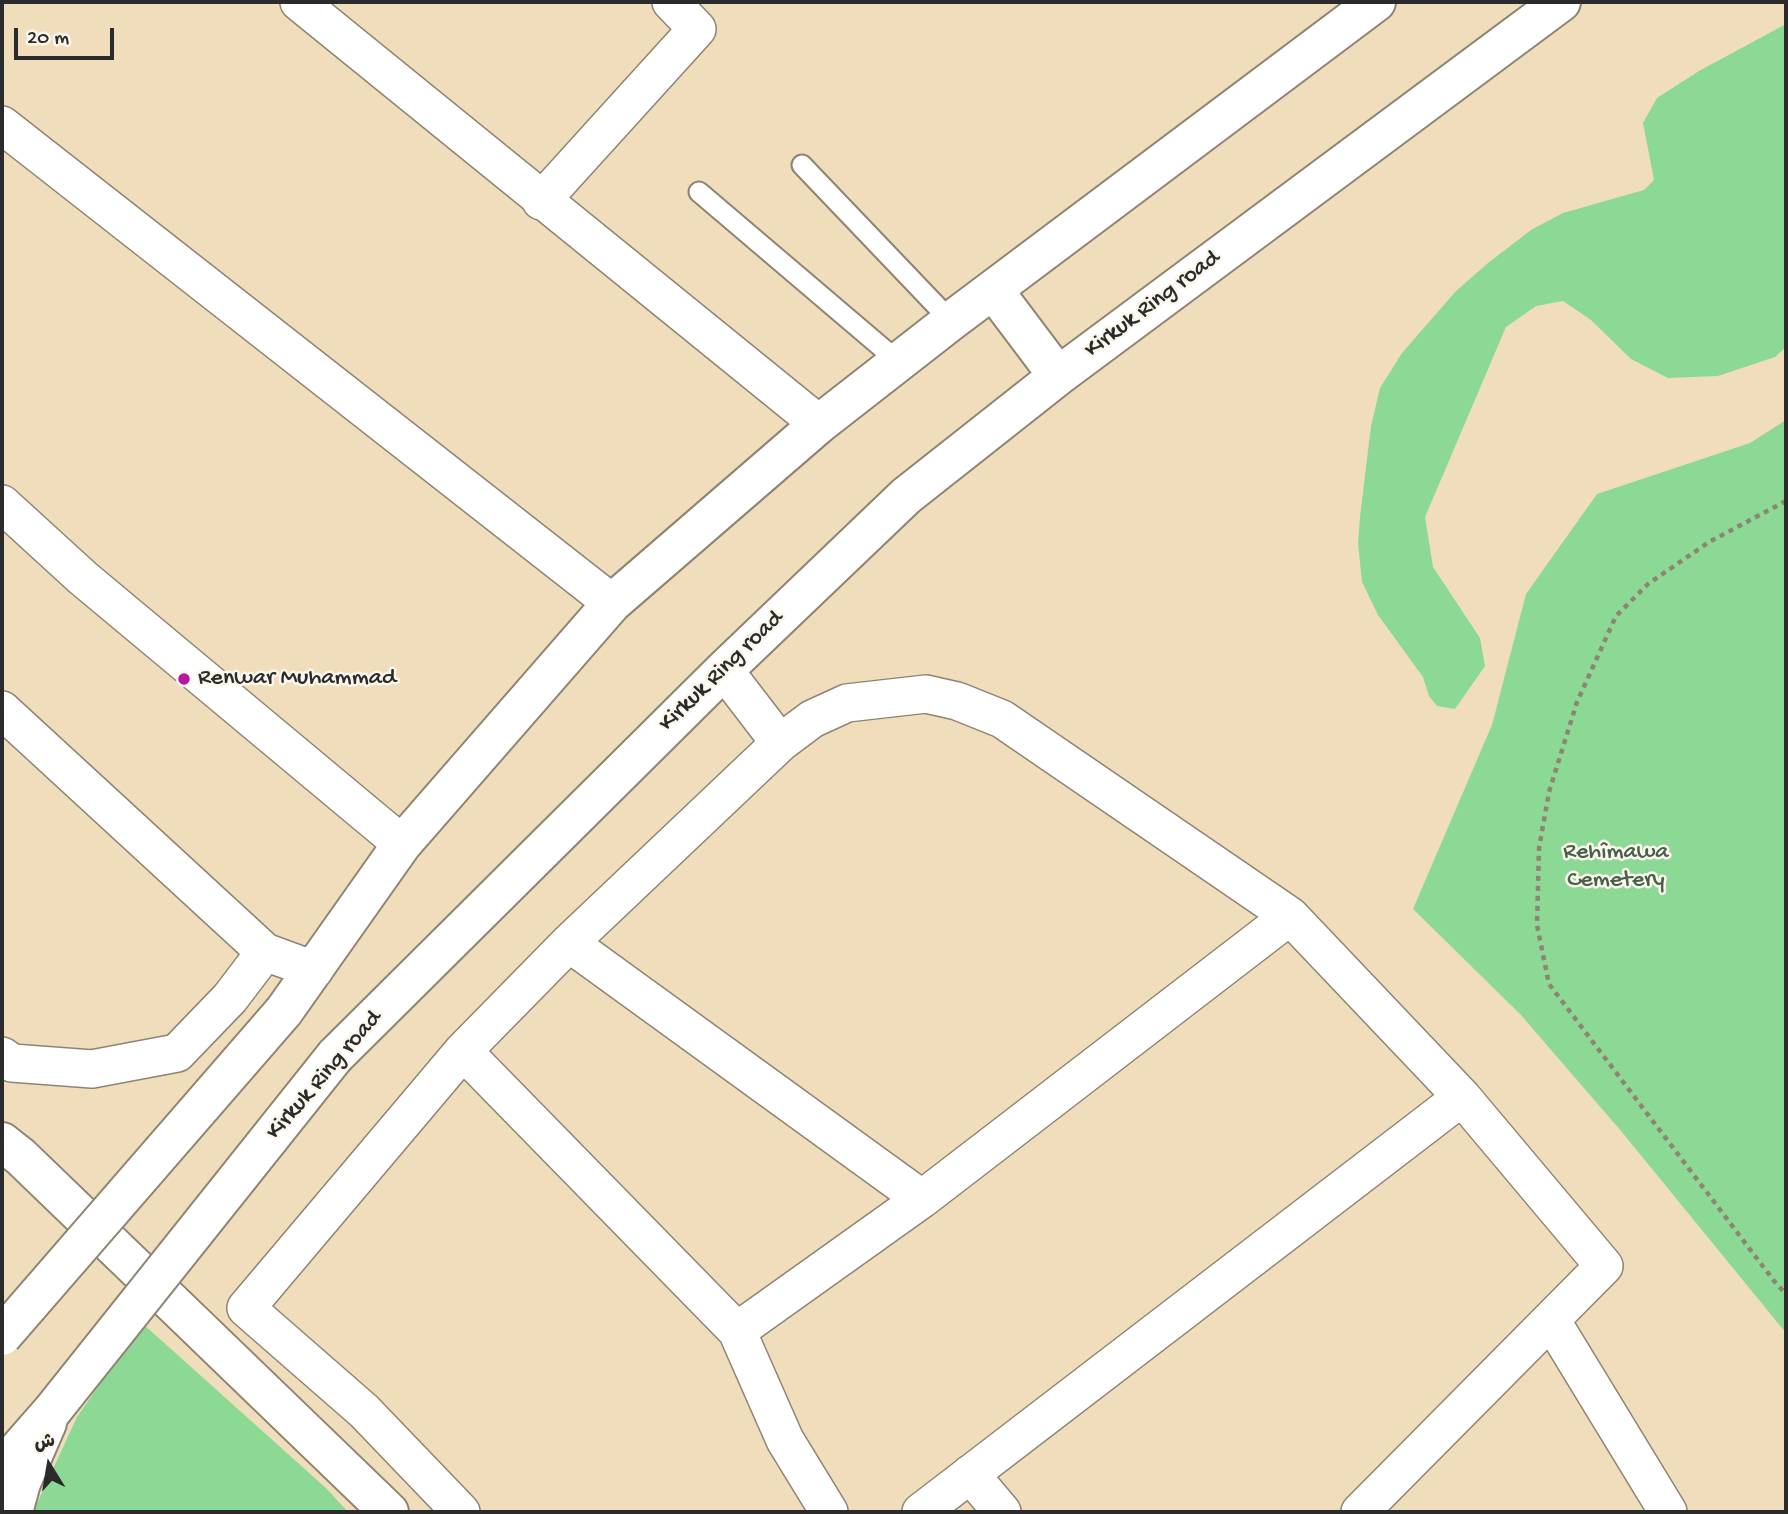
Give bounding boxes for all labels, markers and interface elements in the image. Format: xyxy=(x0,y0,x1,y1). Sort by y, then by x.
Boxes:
scale bar xyxy=(18,14,117,58)
text: 20 m xyxy=(27,27,69,52)
street label: Kirkuk Ring road xyxy=(1080,245,1226,365)
street label: Kirkuk Ring road xyxy=(654,605,790,739)
place label: Renwar Muhammad xyxy=(198,665,396,693)
marker: Renwar Muhammad xyxy=(176,671,192,687)
park label: Rehîmawa Cemetery xyxy=(1563,839,1669,895)
street label: Kirkuk Ring road xyxy=(261,1005,389,1147)
north arrow xyxy=(14,1430,84,1500)
text: ش xyxy=(32,1431,57,1457)

